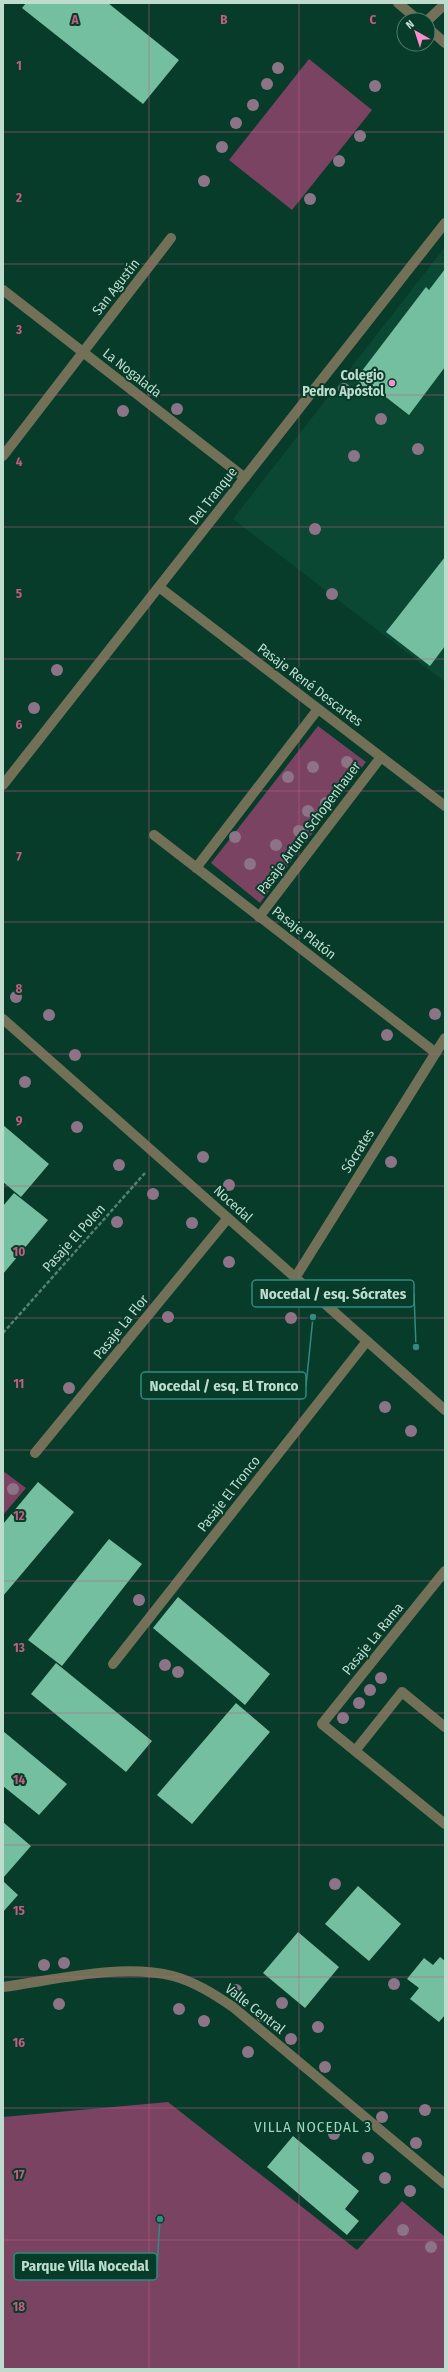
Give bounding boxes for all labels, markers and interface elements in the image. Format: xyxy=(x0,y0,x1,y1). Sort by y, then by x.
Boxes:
text: A xyxy=(70,12,79,27)
text: B xyxy=(220,12,228,27)
text: C xyxy=(370,12,377,27)
north arrow xyxy=(396,12,436,52)
text: N xyxy=(403,17,417,32)
text: 1 xyxy=(16,58,22,73)
text: 2 xyxy=(15,190,22,205)
street label: San Agustín xyxy=(89,255,143,319)
text: 3 xyxy=(15,322,22,337)
street label: La Nogalada xyxy=(99,345,165,401)
place label: Colegio Pedro Apóstol xyxy=(302,367,385,400)
marker: Colegio Pedro Apóstol xyxy=(387,378,397,388)
text: 4 xyxy=(16,454,23,469)
street label: Del Tranque xyxy=(185,464,241,528)
text: 5 xyxy=(16,586,22,601)
street label: Pasaje René Descartes xyxy=(254,640,366,730)
text: 6 xyxy=(16,717,23,732)
street label: Pasaje Arturo Schopenhauer xyxy=(254,758,365,898)
text: 7 xyxy=(16,849,22,864)
street label: Pasaje Platón xyxy=(269,903,339,963)
text: 8 xyxy=(16,981,23,996)
text: 9 xyxy=(16,1113,23,1128)
street label: Sócrates xyxy=(338,1126,378,1176)
street label: Nocedal xyxy=(210,1182,256,1226)
street label: Pasaje El Polen xyxy=(39,1201,109,1275)
text: 10 xyxy=(13,1244,25,1259)
callout: Nocedal / esq. Sócrates xyxy=(252,1280,414,1307)
text: Nocedal / esq. Sócrates xyxy=(260,1285,407,1303)
street label: Pasaje La Flor xyxy=(90,1291,152,1363)
callout: Nocedal / esq. El Tronco xyxy=(141,1372,306,1399)
text: 11 xyxy=(14,1376,24,1391)
text: Nocedal / esq. El Tronco xyxy=(150,1377,298,1395)
street label: Pasaje El Tronco xyxy=(194,1453,264,1535)
text: 12 xyxy=(13,1508,25,1523)
street label: Pasaje La Rama xyxy=(339,1599,407,1679)
text: 13 xyxy=(13,1640,25,1655)
text: 14 xyxy=(13,1772,25,1787)
text: 15 xyxy=(13,1903,25,1918)
street label: Valle Central xyxy=(222,1980,289,2038)
text: 16 xyxy=(13,2035,25,2050)
district label: VILLA NOCEDAL 3 xyxy=(254,2118,372,2136)
text: 17 xyxy=(13,2167,25,2182)
callout: Parque Villa Nocedal xyxy=(14,2253,157,2280)
text: Parque Villa Nocedal xyxy=(21,2257,150,2275)
text: 18 xyxy=(13,2299,25,2314)

